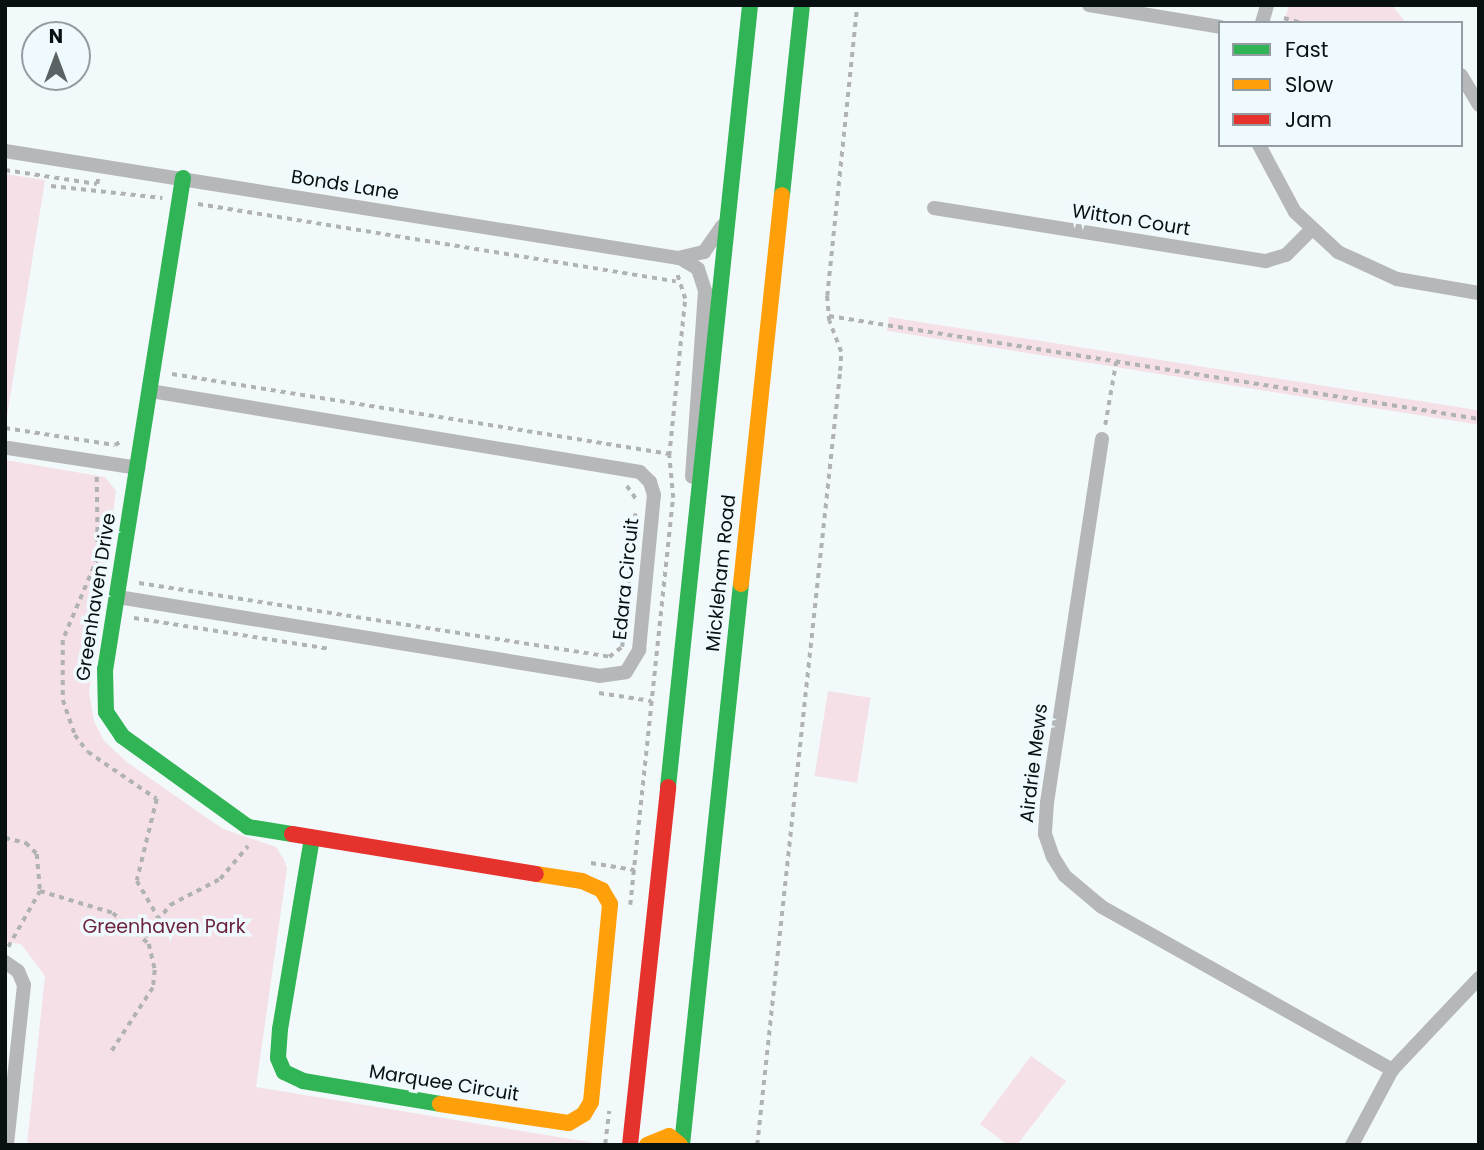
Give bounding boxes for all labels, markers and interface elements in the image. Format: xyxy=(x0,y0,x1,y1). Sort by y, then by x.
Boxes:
north arrow xyxy=(21,21,91,91)
legend xyxy=(1218,21,1463,147)
text: N xyxy=(49,23,63,50)
text: Fast xyxy=(1285,35,1328,64)
text: Slow xyxy=(1285,70,1333,99)
text: Jam xyxy=(1285,105,1332,134)
street label: Bonds Lane xyxy=(289,165,401,205)
street label: Witton Court xyxy=(1070,199,1192,241)
street label: Mickleham Road xyxy=(701,493,741,653)
street label: Greenhaven Drive xyxy=(71,511,121,683)
street label: Edara Circuit xyxy=(608,517,644,641)
street label: Airdrie Mews xyxy=(1015,702,1053,824)
park label: Greenhaven Park xyxy=(83,916,245,938)
street label: Marquee Circuit xyxy=(367,1060,521,1106)

